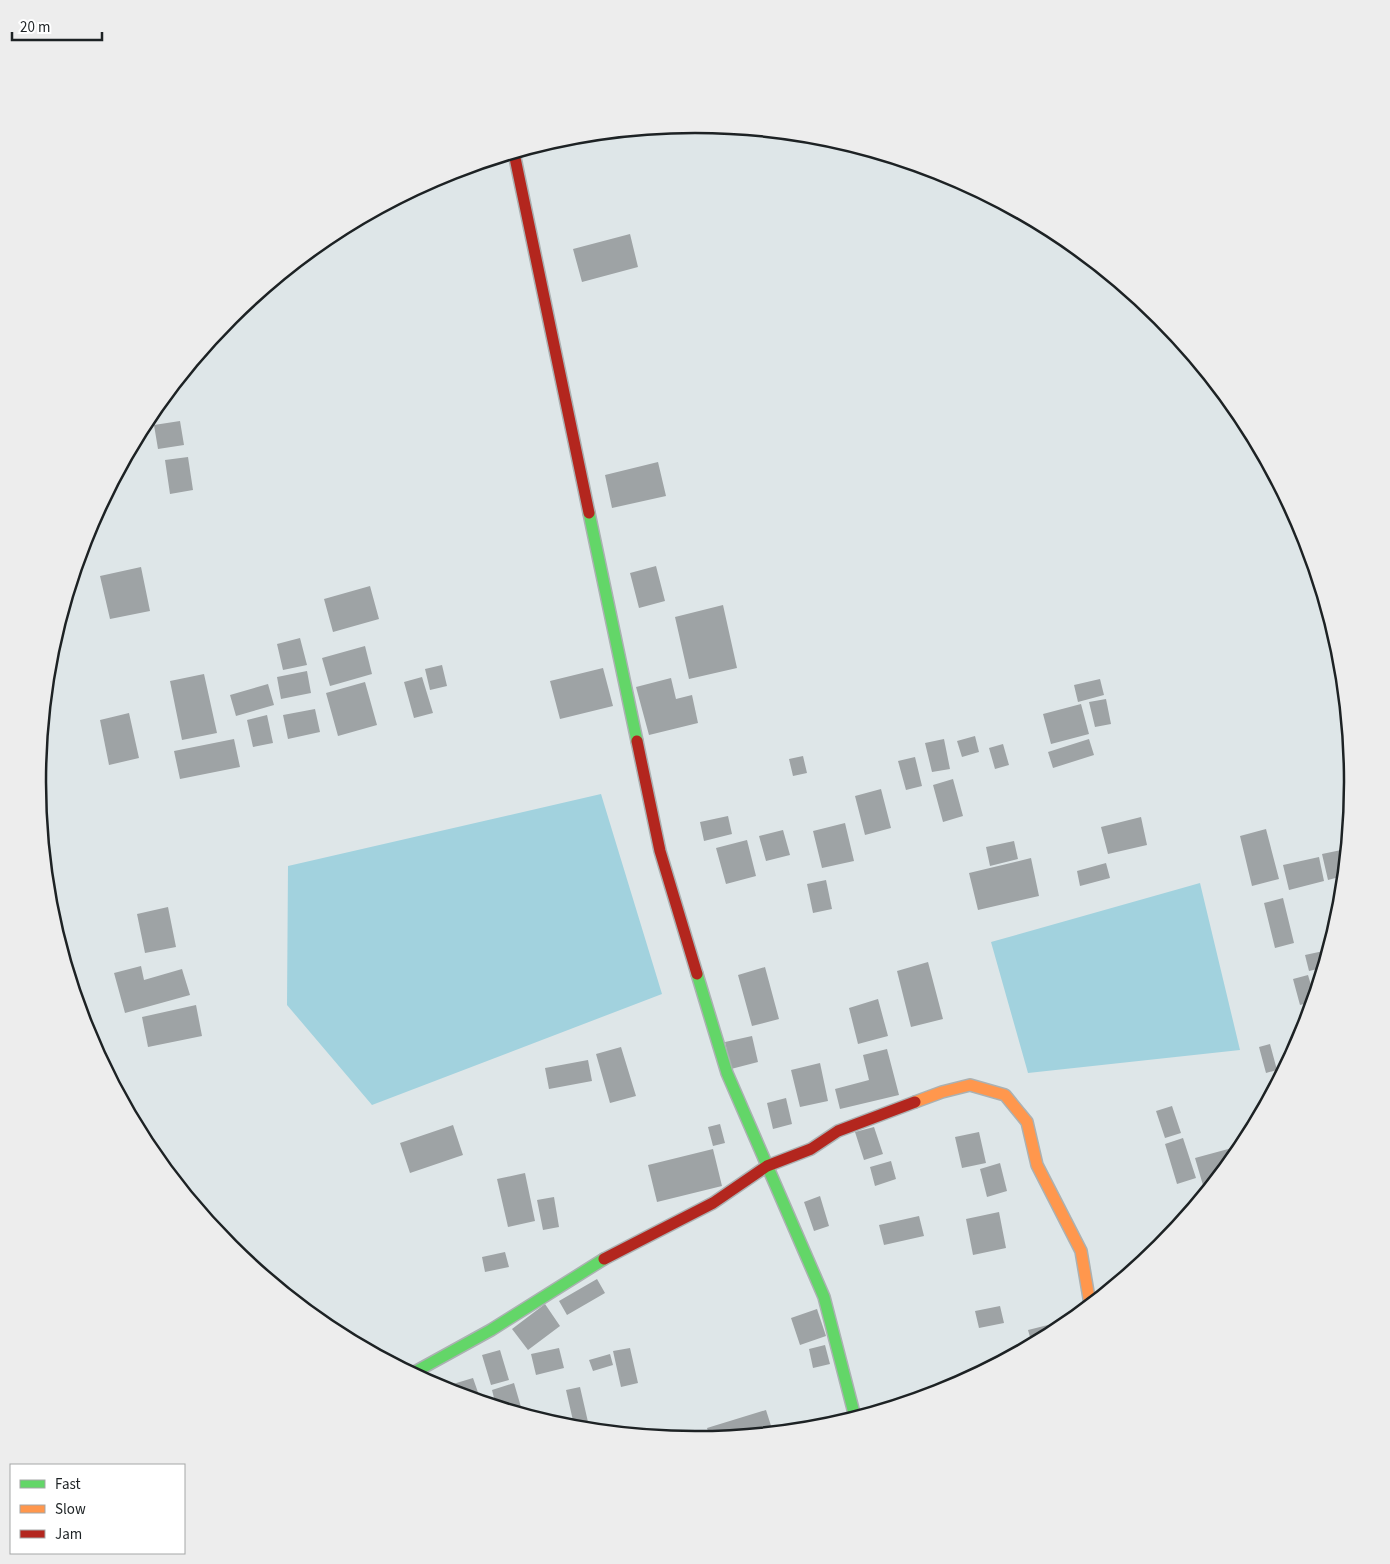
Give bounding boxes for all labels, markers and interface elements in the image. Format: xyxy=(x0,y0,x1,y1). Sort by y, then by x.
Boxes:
scale bar xyxy=(12,10,102,42)
text: 20 m xyxy=(20,17,50,38)
legend xyxy=(10,1464,185,1554)
text: Fast xyxy=(55,1474,81,1495)
text: Slow xyxy=(55,1499,86,1520)
text: Jam xyxy=(55,1524,82,1545)

